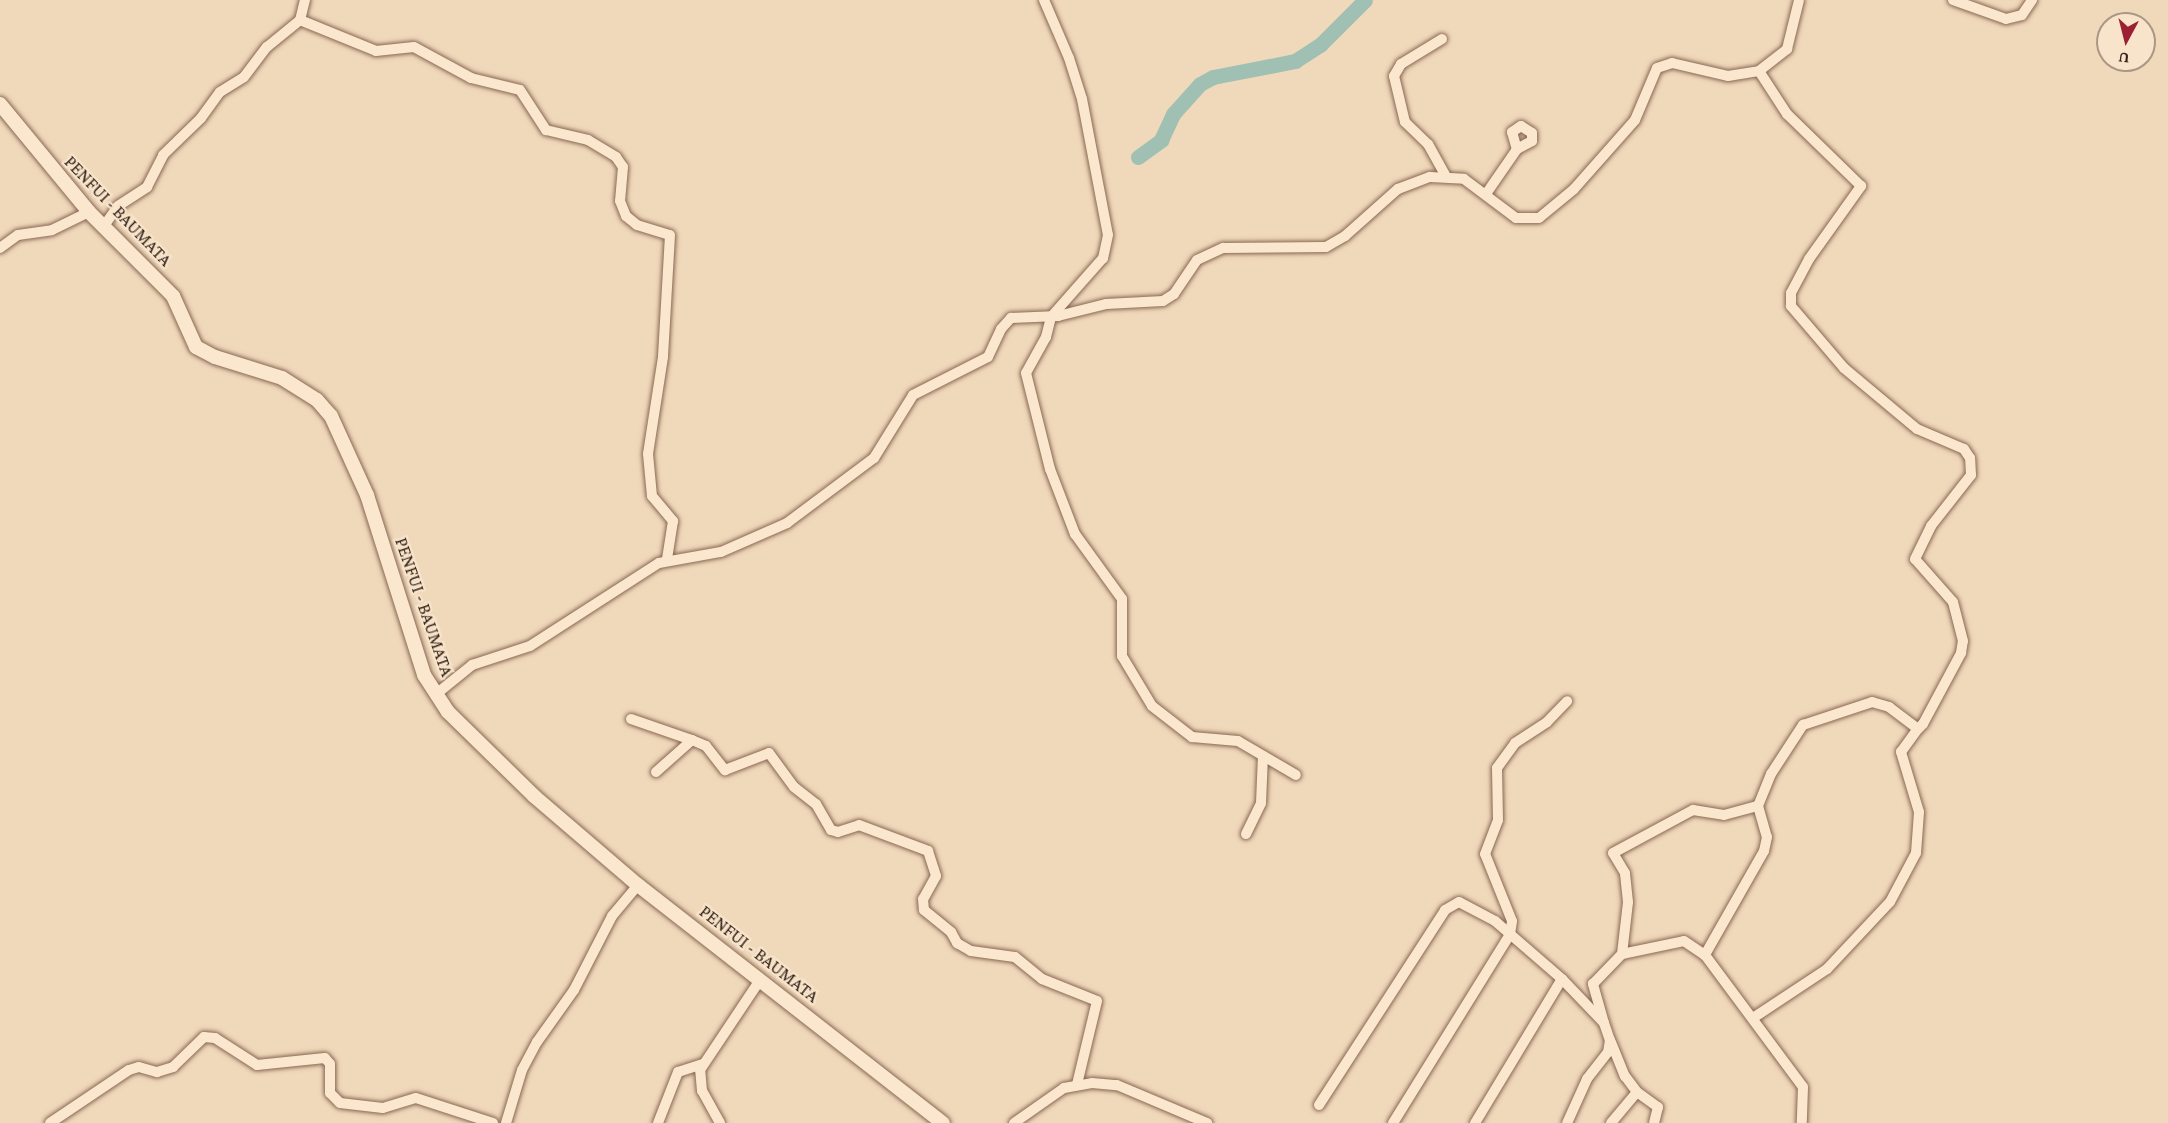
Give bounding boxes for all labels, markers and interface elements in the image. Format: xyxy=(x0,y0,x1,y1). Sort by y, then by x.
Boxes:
north arrow xyxy=(2096,12,2156,72)
text: U xyxy=(2118,49,2130,67)
street label: PENFUI - BAUMATA xyxy=(60,151,176,271)
street label: PENFUI - BAUMATA xyxy=(390,535,458,679)
street label: PENFUI - BAUMATA xyxy=(695,901,823,1007)

